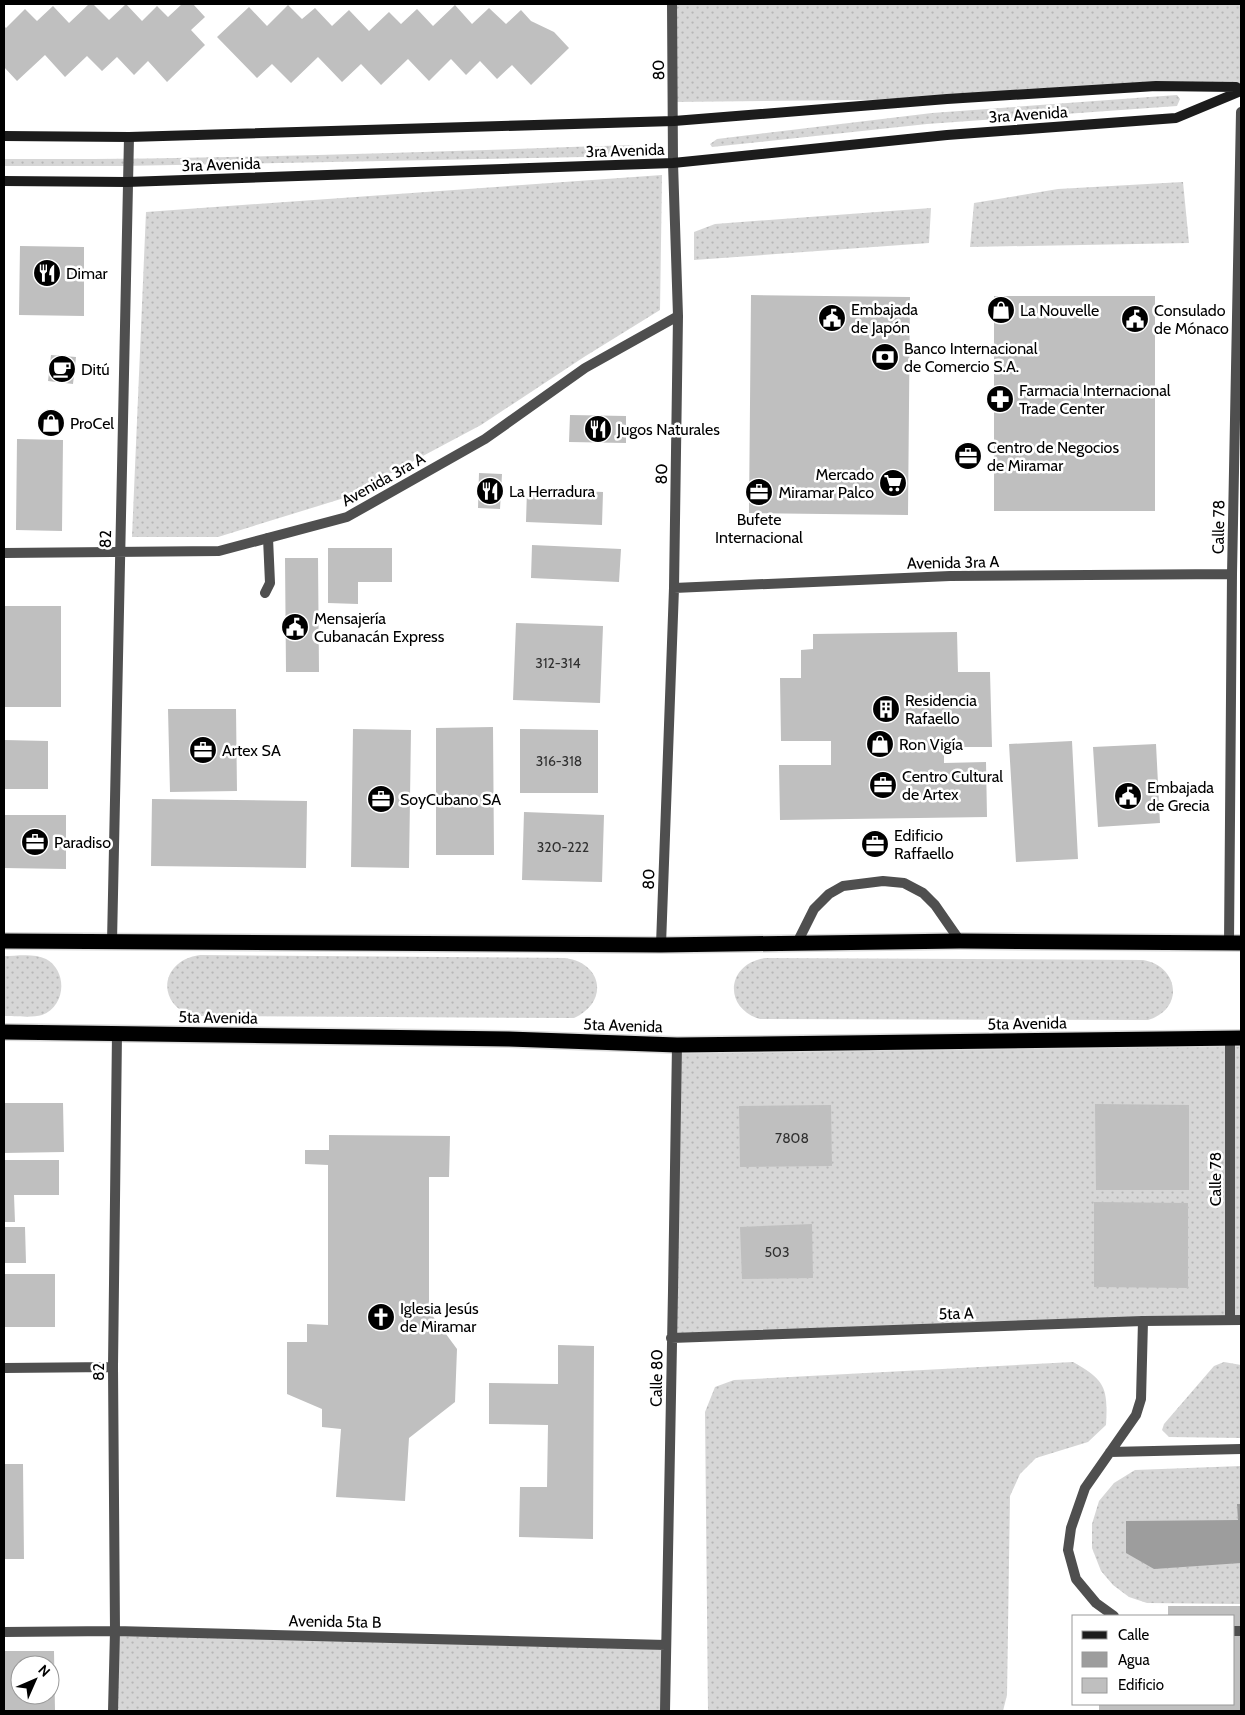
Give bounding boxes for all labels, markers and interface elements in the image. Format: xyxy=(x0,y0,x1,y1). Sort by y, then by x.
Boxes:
street label: 80 xyxy=(649,59,668,81)
street label: 3ra Avenida xyxy=(988,102,1068,127)
street label: 3ra Avenida xyxy=(585,140,665,161)
street label: 3ra Avenida xyxy=(181,154,261,175)
restaurant icon: Dimar xyxy=(32,258,62,288)
place label: Dimar xyxy=(66,264,109,283)
shop icon: La Nouvelle xyxy=(986,295,1016,325)
place label: Embajada de Japón xyxy=(851,300,918,337)
place label: La Nouvelle xyxy=(1020,301,1099,320)
place label: Consulado de Mónaco xyxy=(1154,301,1229,338)
public building icon: Embajada de Japón xyxy=(817,303,847,333)
public building icon: Consulado de Mónaco xyxy=(1120,304,1150,334)
place label: Banco Internacional de Comercio S.A. xyxy=(904,339,1038,376)
bank icon: Banco Internacional de Comercio S.A. xyxy=(870,342,900,372)
cafe icon: Ditú xyxy=(47,354,77,384)
place label: Ditú xyxy=(81,360,110,379)
place label: Farmacia Internacional Trade Center xyxy=(1019,381,1171,418)
pharmacy icon: Farmacia Internacional Trade Center xyxy=(985,384,1015,414)
shop icon: ProCel xyxy=(36,408,66,438)
place label: ProCel xyxy=(70,414,114,433)
restaurant icon: Jugos Naturales xyxy=(583,414,613,444)
place label: Jugos Naturales xyxy=(616,420,720,439)
place label: Centro de Negocios de Miramar xyxy=(987,438,1119,475)
office icon: Centro de Negocios de Miramar xyxy=(953,441,983,471)
street label: Avenida 3ra A xyxy=(338,449,428,510)
street label: 80 xyxy=(652,463,671,485)
place label: Mercado Miramar Palco xyxy=(779,465,874,502)
supermarket icon: Mercado Miramar Palco xyxy=(878,468,908,498)
restaurant icon: La Herradura xyxy=(475,476,505,506)
office icon: Bufete Internacional xyxy=(744,477,774,507)
place label: La Herradura xyxy=(509,482,595,501)
street label: Calle 78 xyxy=(1209,500,1228,554)
place label: Bufete Internacional xyxy=(715,510,803,547)
street label: 82 xyxy=(96,530,115,548)
street label: Avenida 3ra A xyxy=(907,552,1000,573)
place label: Mensajería Cubanacán Express xyxy=(314,609,445,646)
public building icon: Mensajería Cubanacán Express xyxy=(280,612,310,642)
house number: 312-314 xyxy=(535,654,581,672)
place label: Residencia Rafaello xyxy=(905,691,977,728)
building icon: Residencia Rafaello xyxy=(871,694,901,724)
shop icon: Ron Vigía xyxy=(865,729,895,759)
office icon: Artex SA xyxy=(188,735,218,765)
place label: Ron Vigía xyxy=(899,735,963,754)
place label: Artex SA xyxy=(222,741,281,760)
house number: 316-318 xyxy=(536,752,582,770)
place label: Centro Cultural de Artex xyxy=(902,767,1003,804)
office icon: Centro Cultural de Artex xyxy=(868,770,898,800)
place label: Embajada de Grecia xyxy=(1147,778,1214,815)
public building icon: Embajada de Grecia xyxy=(1113,781,1143,811)
office icon: SoyCubano SA xyxy=(366,784,396,814)
place label: SoyCubano SA xyxy=(400,790,501,809)
place label: Edificio Raffaello xyxy=(894,826,954,863)
office icon: Paradiso xyxy=(20,827,50,857)
office icon: Edificio Raffaello xyxy=(860,829,890,859)
place label: Paradiso xyxy=(54,833,111,852)
house number: 320-222 xyxy=(537,838,589,856)
street label: 80 xyxy=(639,868,658,890)
street label: 5ta Avenida xyxy=(178,1007,258,1028)
street label: 5ta Avenida xyxy=(987,1013,1067,1034)
street label: 5ta Avenida xyxy=(583,1015,663,1036)
house number: 7808 xyxy=(775,1129,809,1147)
street label: Calle 78 xyxy=(1206,1152,1225,1206)
house number: 503 xyxy=(765,1243,789,1261)
place label: Iglesia Jesús de Miramar xyxy=(400,1299,479,1336)
church icon: Iglesia Jesús de Miramar xyxy=(366,1302,396,1332)
street label: 5ta A xyxy=(938,1303,974,1324)
street label: Calle 80 xyxy=(646,1349,667,1407)
street label: 82 xyxy=(89,1363,108,1381)
street label: Avenida 5ta B xyxy=(289,1611,382,1632)
legend xyxy=(1072,1615,1235,1705)
text: Calle xyxy=(1118,1626,1149,1644)
text: Agua xyxy=(1118,1651,1150,1669)
north arrow xyxy=(10,1655,60,1705)
text: N xyxy=(34,1661,54,1681)
text: Edificio xyxy=(1118,1676,1164,1694)

